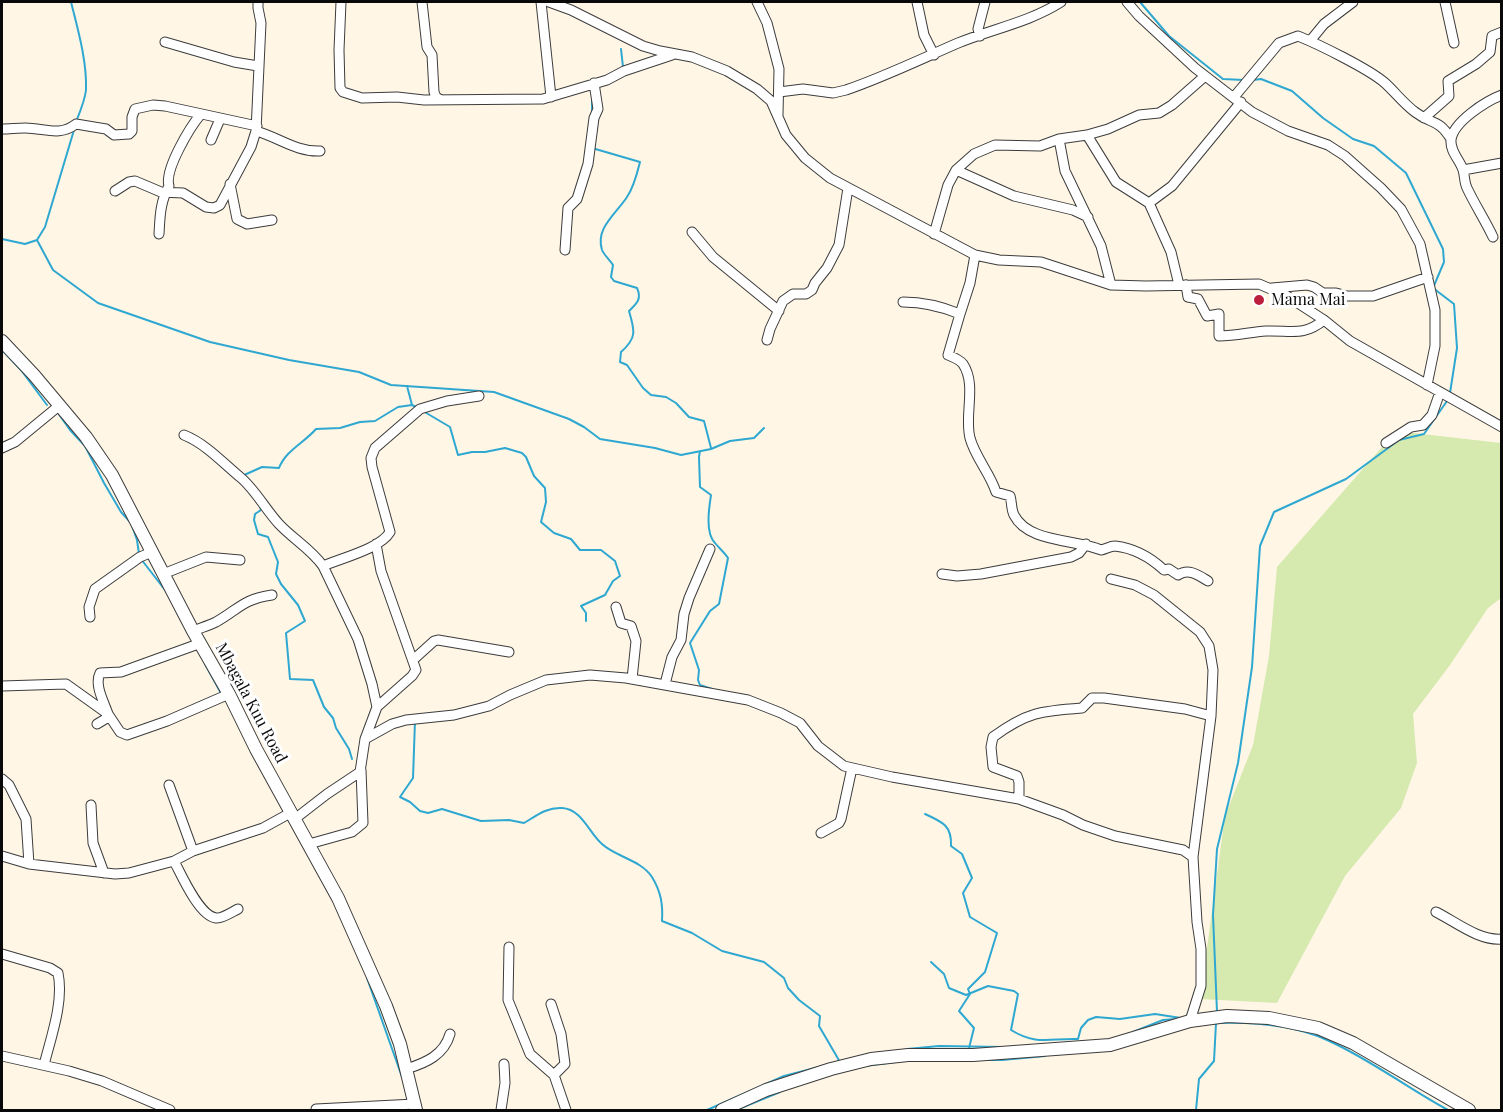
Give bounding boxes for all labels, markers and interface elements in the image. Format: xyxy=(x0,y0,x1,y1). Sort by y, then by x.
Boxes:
place label: Mama Mai xyxy=(1271,290,1345,310)
marker: Mama Mai xyxy=(1252,293,1266,307)
street label: Mbagala Kuu Road xyxy=(211,640,291,766)

